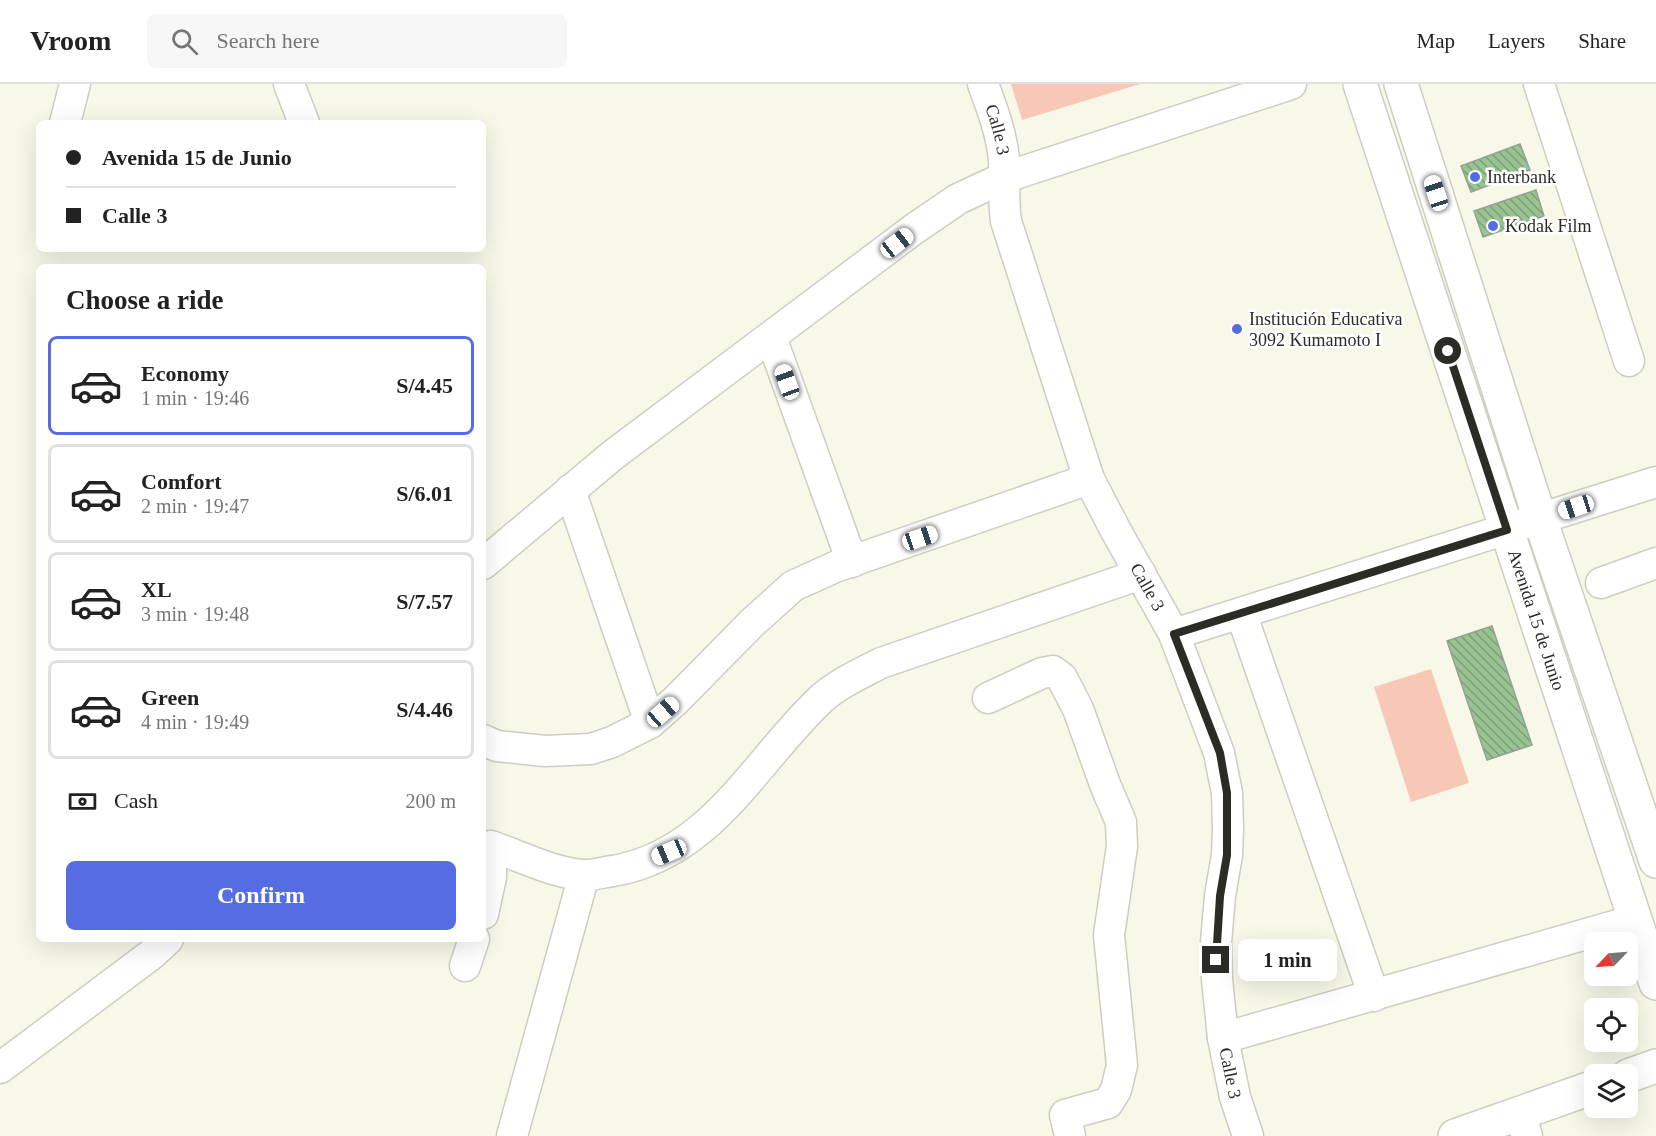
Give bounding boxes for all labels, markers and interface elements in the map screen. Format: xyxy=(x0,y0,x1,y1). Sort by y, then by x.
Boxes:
search box xyxy=(147,14,567,68)
text: Vroom xyxy=(30,25,111,56)
icon: search xyxy=(168,25,201,58)
text: Search here xyxy=(216,28,320,53)
text: Map xyxy=(1417,29,1455,53)
text: Layers xyxy=(1488,29,1545,53)
text: Share xyxy=(1578,29,1626,53)
street label: Calle 3 xyxy=(981,102,1013,156)
text: Avenida 15 de Junio xyxy=(102,145,292,170)
place label: Interbank xyxy=(1487,167,1556,187)
marker: Interbank xyxy=(1468,170,1482,184)
car xyxy=(1422,173,1450,213)
text: Calle 3 xyxy=(102,203,167,228)
place label: Kodak Film xyxy=(1505,216,1592,236)
marker: Kodak Film xyxy=(1486,219,1500,233)
car xyxy=(877,225,917,261)
text: Choose a ride xyxy=(66,285,224,315)
place label: Institución Educativa 3092 Kumamoto I xyxy=(1249,309,1402,350)
marker: Institución Educativa 3092 Kumamoto I xyxy=(1230,322,1244,336)
route start xyxy=(1434,337,1461,364)
icon: car xyxy=(69,359,123,413)
text: Economy xyxy=(141,361,229,386)
car xyxy=(772,362,802,402)
text: S/4.45 xyxy=(396,373,453,398)
text: 1 min · 19:46 xyxy=(141,387,249,409)
icon: car xyxy=(69,467,123,521)
text: Comfort xyxy=(141,469,222,494)
text: S/6.01 xyxy=(396,481,453,506)
car xyxy=(1556,493,1596,521)
text: 2 min · 19:47 xyxy=(141,495,249,517)
car xyxy=(900,524,940,552)
street label: Avenida 15 de Junio xyxy=(1504,547,1569,693)
street label: Calle 3 xyxy=(1126,560,1169,614)
icon: car xyxy=(69,575,123,629)
text: XL xyxy=(141,577,172,602)
text: S/7.57 xyxy=(396,589,453,614)
text: 3 min · 19:48 xyxy=(141,603,249,625)
icon: car xyxy=(69,683,123,737)
text: Green xyxy=(141,685,199,710)
car xyxy=(644,693,682,731)
text: S/4.46 xyxy=(396,697,453,722)
text: 4 min · 19:49 xyxy=(141,711,249,733)
icon: cash xyxy=(66,785,99,818)
text: Cash xyxy=(114,788,158,813)
text: 200 m xyxy=(405,790,456,812)
car xyxy=(649,837,689,867)
button: Confirm xyxy=(66,861,456,930)
north arrow xyxy=(1584,932,1638,986)
map controls xyxy=(1584,932,1638,1118)
callout: 1 min xyxy=(1237,939,1336,981)
route end xyxy=(1202,946,1229,973)
text: 1 min xyxy=(1263,949,1312,971)
button: locate xyxy=(1584,998,1638,1052)
street label: Calle 3 xyxy=(1215,1046,1245,1100)
button: layers xyxy=(1584,1064,1638,1118)

